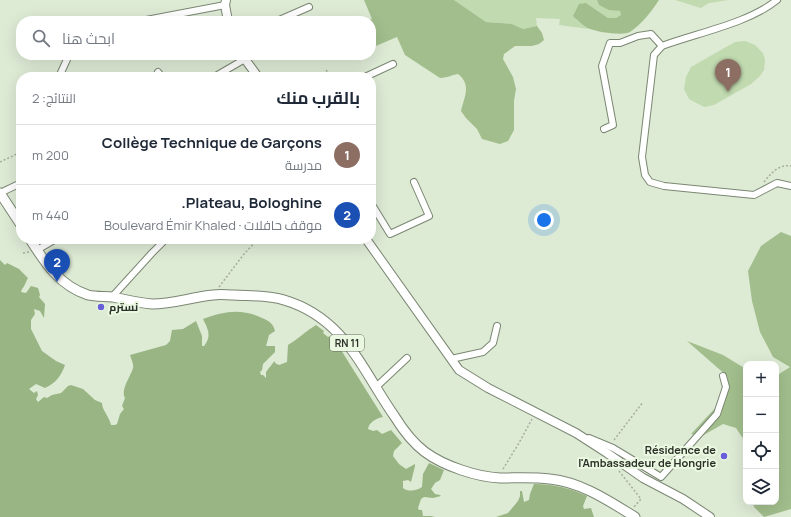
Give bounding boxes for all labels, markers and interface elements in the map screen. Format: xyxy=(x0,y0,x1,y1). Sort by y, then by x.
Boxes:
search box xyxy=(16,16,376,60)
icon: search xyxy=(30,27,52,49)
text: ابحث هنا xyxy=(62,28,115,49)
pin: 1 xyxy=(715,59,741,92)
text: بالقرب منك xyxy=(276,86,360,109)
text: النتائج: 2 xyxy=(32,89,76,107)
text: Collège Technique de Garçons xyxy=(102,132,322,153)
text: 200 m xyxy=(32,146,69,164)
text: 1 xyxy=(344,146,350,164)
text: مدرسة xyxy=(285,156,322,174)
text: Plateau, Bologhine. xyxy=(181,192,322,213)
text: 440 m xyxy=(32,206,69,224)
text: 2 xyxy=(343,206,351,224)
your location xyxy=(534,210,554,230)
text: موقف حافلات · Boulevard Émir Khaled xyxy=(104,216,322,234)
pin: 2 xyxy=(44,249,70,282)
place label: نسترم xyxy=(109,299,138,315)
marker: نسترم xyxy=(96,302,106,312)
road number: RN 11 xyxy=(330,335,364,351)
map controls xyxy=(743,361,779,505)
button: + xyxy=(743,361,779,397)
button: − xyxy=(743,397,779,433)
button: locate xyxy=(743,433,779,469)
place label: Résidence de l'Ambassadeur de Hongrie xyxy=(578,442,716,470)
marker: Résidence de l'Ambassadeur de Hongrie xyxy=(719,451,729,461)
button: layers xyxy=(743,469,779,505)

